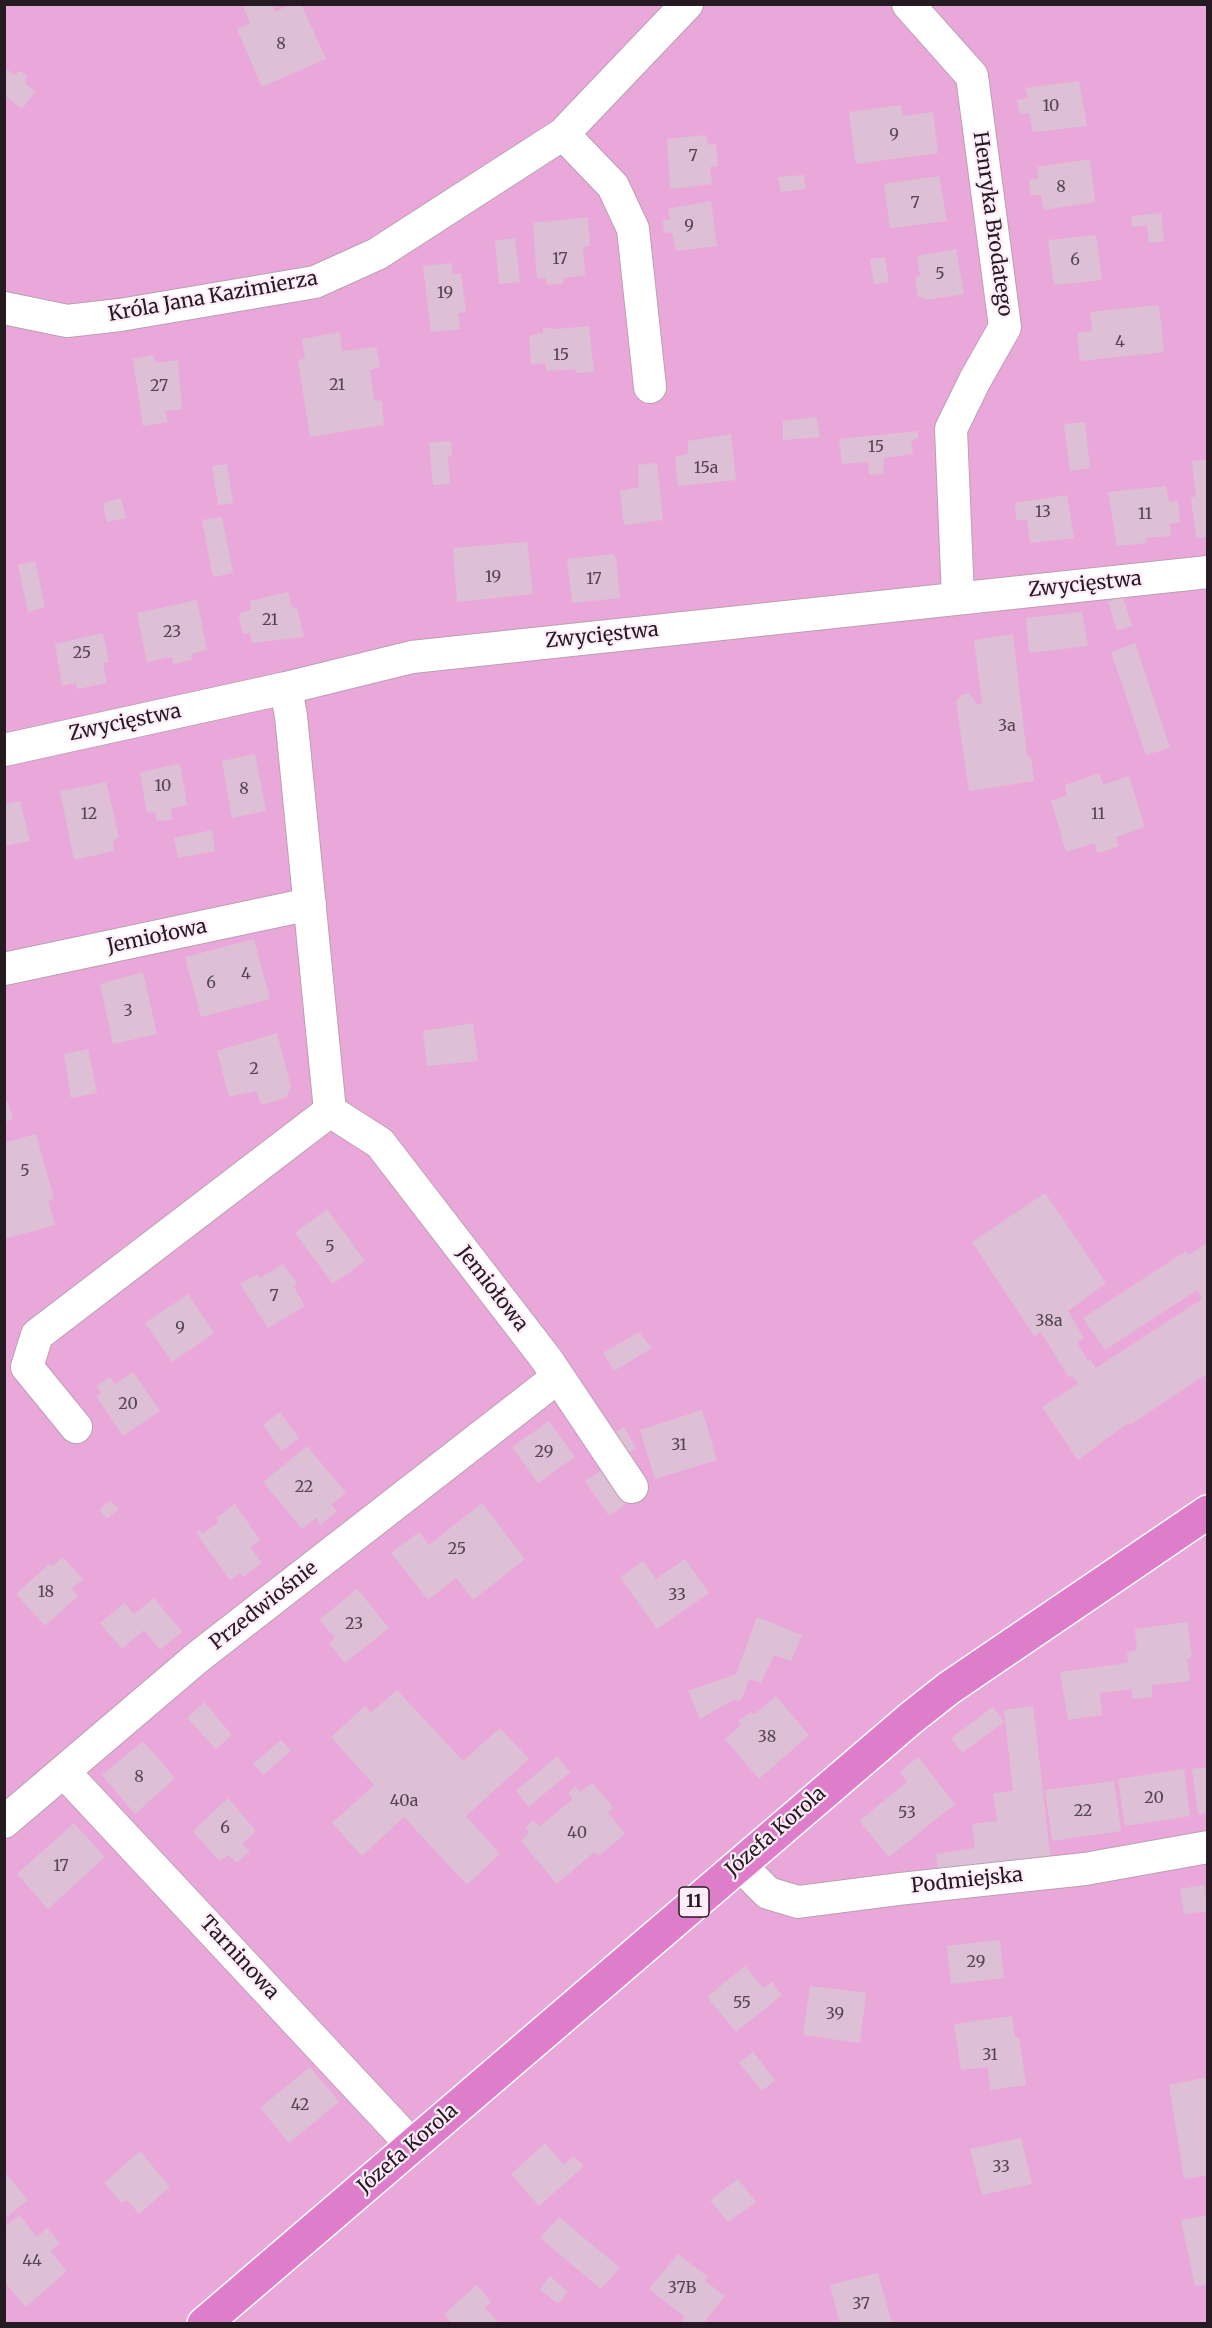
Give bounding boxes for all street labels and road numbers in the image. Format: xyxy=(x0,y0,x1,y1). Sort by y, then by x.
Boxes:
street label: Henryka Brodatego xyxy=(967,130,1017,318)
street label: Króla Jana Kazimierza xyxy=(106,267,320,327)
street label: Zwycięstwa xyxy=(1027,567,1143,603)
street label: Zwycięstwa xyxy=(544,618,660,654)
street label: Zwycięstwa xyxy=(67,699,183,747)
street label: Jemiołowa xyxy=(105,915,209,959)
street label: Jemiołowa xyxy=(451,1242,533,1336)
street label: Przedwiośnie xyxy=(205,1556,323,1656)
street label: Józefa Korola xyxy=(721,1782,831,1882)
street label: Podmiejska xyxy=(910,1863,1024,1899)
road number: 11 xyxy=(679,1887,709,1917)
street label: Tarninowa xyxy=(194,1911,284,2005)
street label: Józefa Korola xyxy=(353,2099,463,2199)

